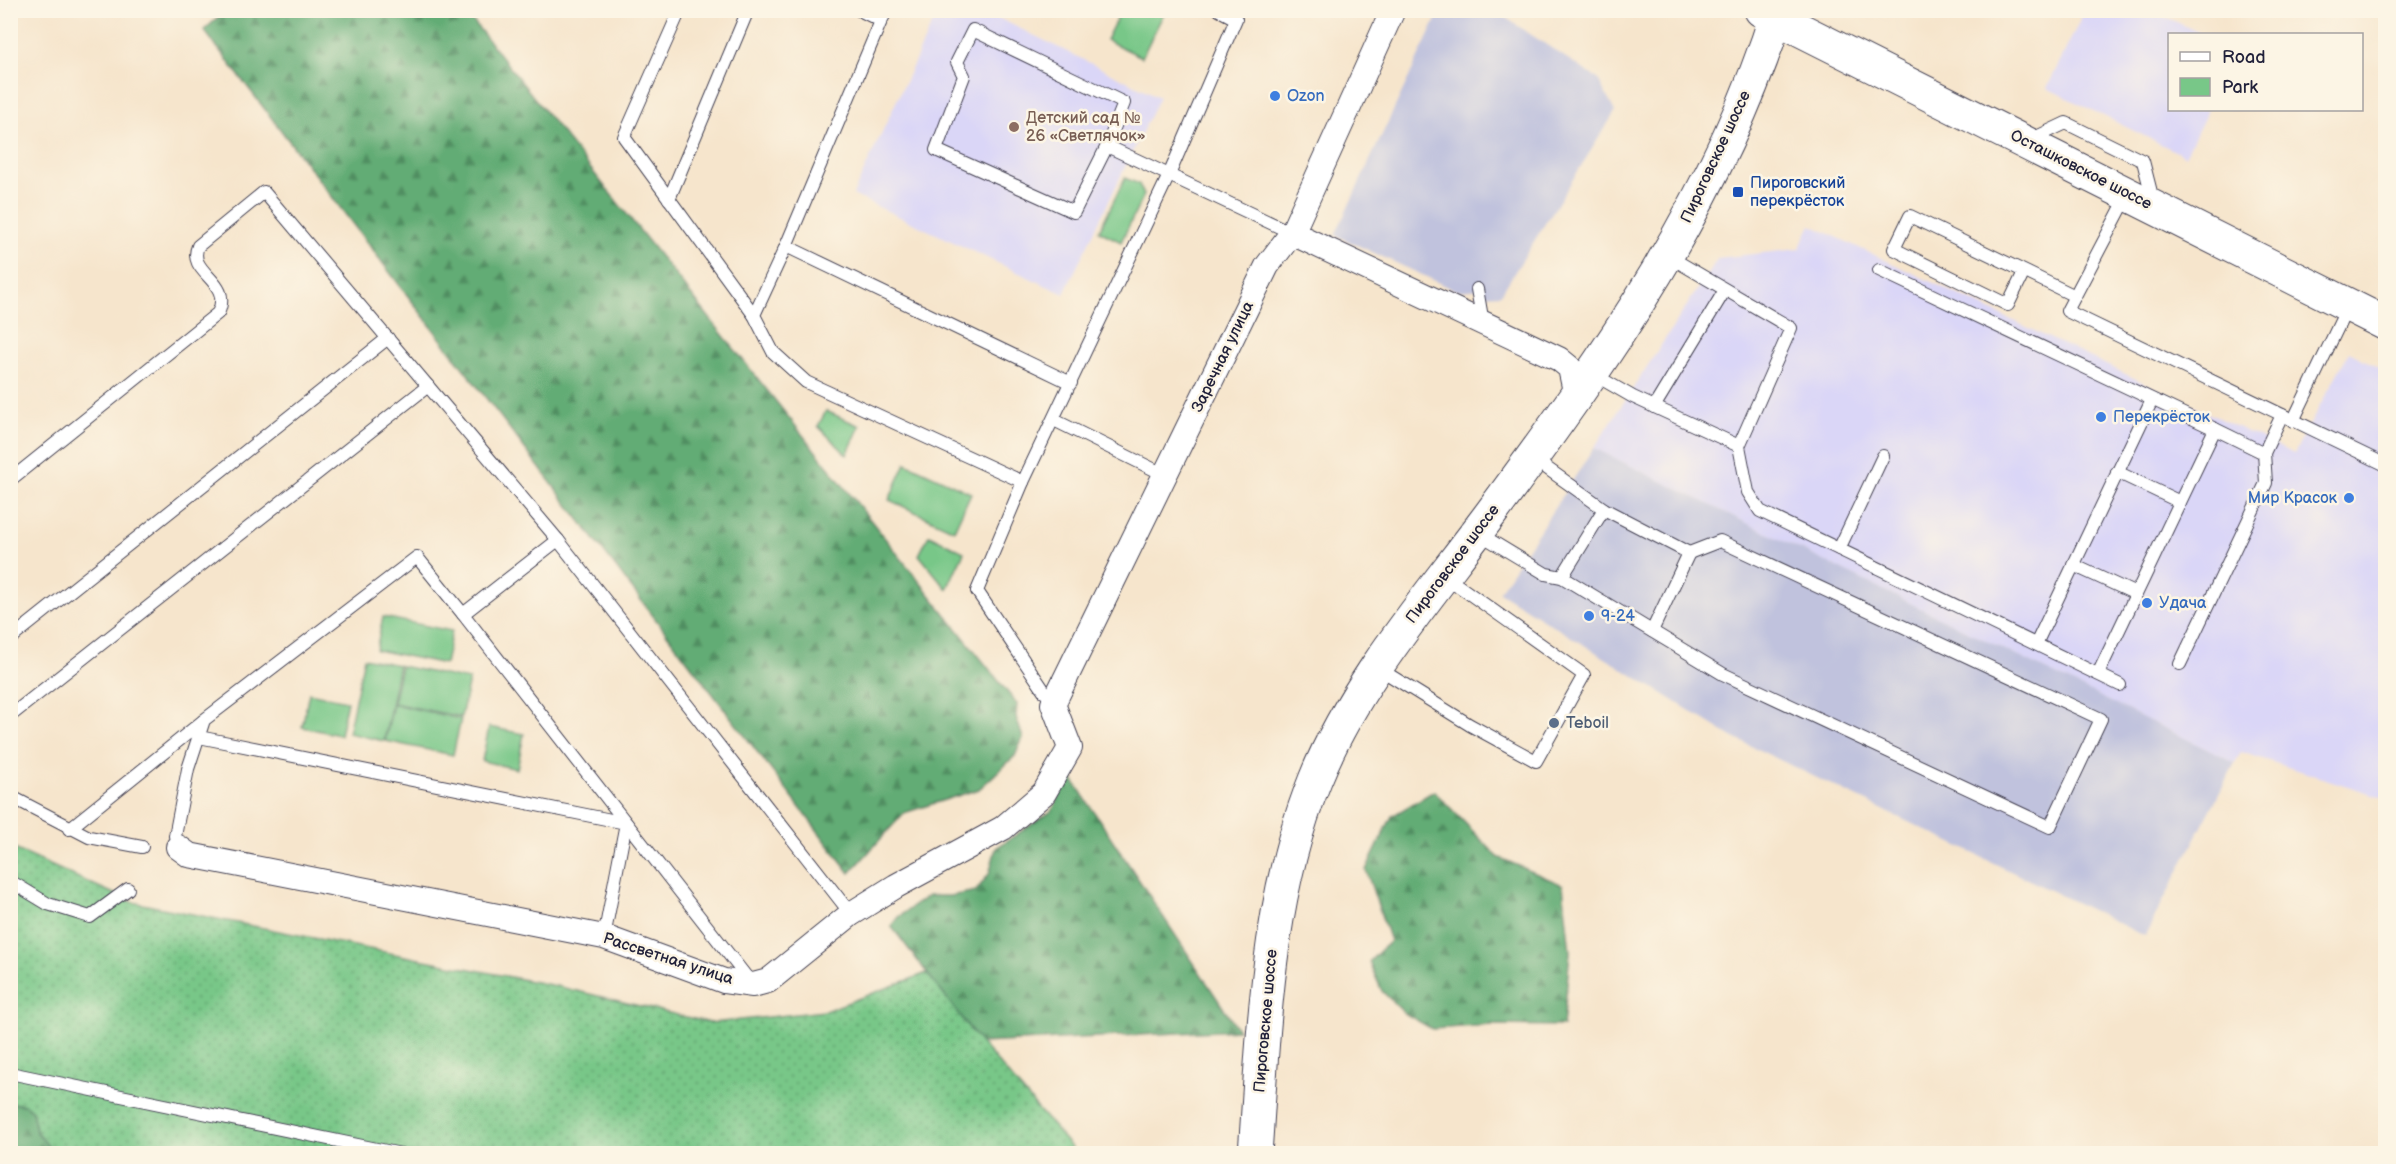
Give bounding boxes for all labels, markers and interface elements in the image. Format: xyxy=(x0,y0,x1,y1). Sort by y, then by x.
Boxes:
legend xyxy=(2168,33,2363,111)
text: Road xyxy=(2222,47,2266,68)
text: Park xyxy=(2222,77,2258,98)
place label: Ozon xyxy=(1287,87,1325,106)
street label: Пироговское шоссе xyxy=(1677,88,1755,226)
marker: Ozon xyxy=(1268,89,1282,103)
place label: Детский сад № 26 «Светлячок» xyxy=(1026,109,1146,146)
marker: Детский сад № 26 «Светлячок» xyxy=(1007,120,1021,134)
street label: Осташковское шоссе xyxy=(2007,126,2155,214)
place label: Пироговский перекрёсток xyxy=(1750,174,1845,211)
marker: Пироговский перекрёсток xyxy=(1731,185,1745,199)
street label: Заречная улица xyxy=(1188,298,1258,416)
place label: Перекрёсток xyxy=(2113,408,2210,427)
marker: Перекрёсток xyxy=(2094,410,2108,424)
place label: Мир Красок xyxy=(2248,489,2337,508)
marker: Мир Красок xyxy=(2342,491,2356,505)
street label: Пироговское шоссе xyxy=(1402,501,1504,627)
place label: Удача xyxy=(2159,594,2207,613)
marker: Удача xyxy=(2140,596,2154,610)
place label: 9-24 xyxy=(1601,607,1635,626)
marker: 9-24 xyxy=(1582,609,1596,623)
place label: Teboil xyxy=(1566,714,1609,733)
marker: Teboil xyxy=(1547,716,1561,730)
street label: Рассветная улица xyxy=(600,929,736,989)
street label: Пироговское шоссе xyxy=(1250,948,1282,1093)

